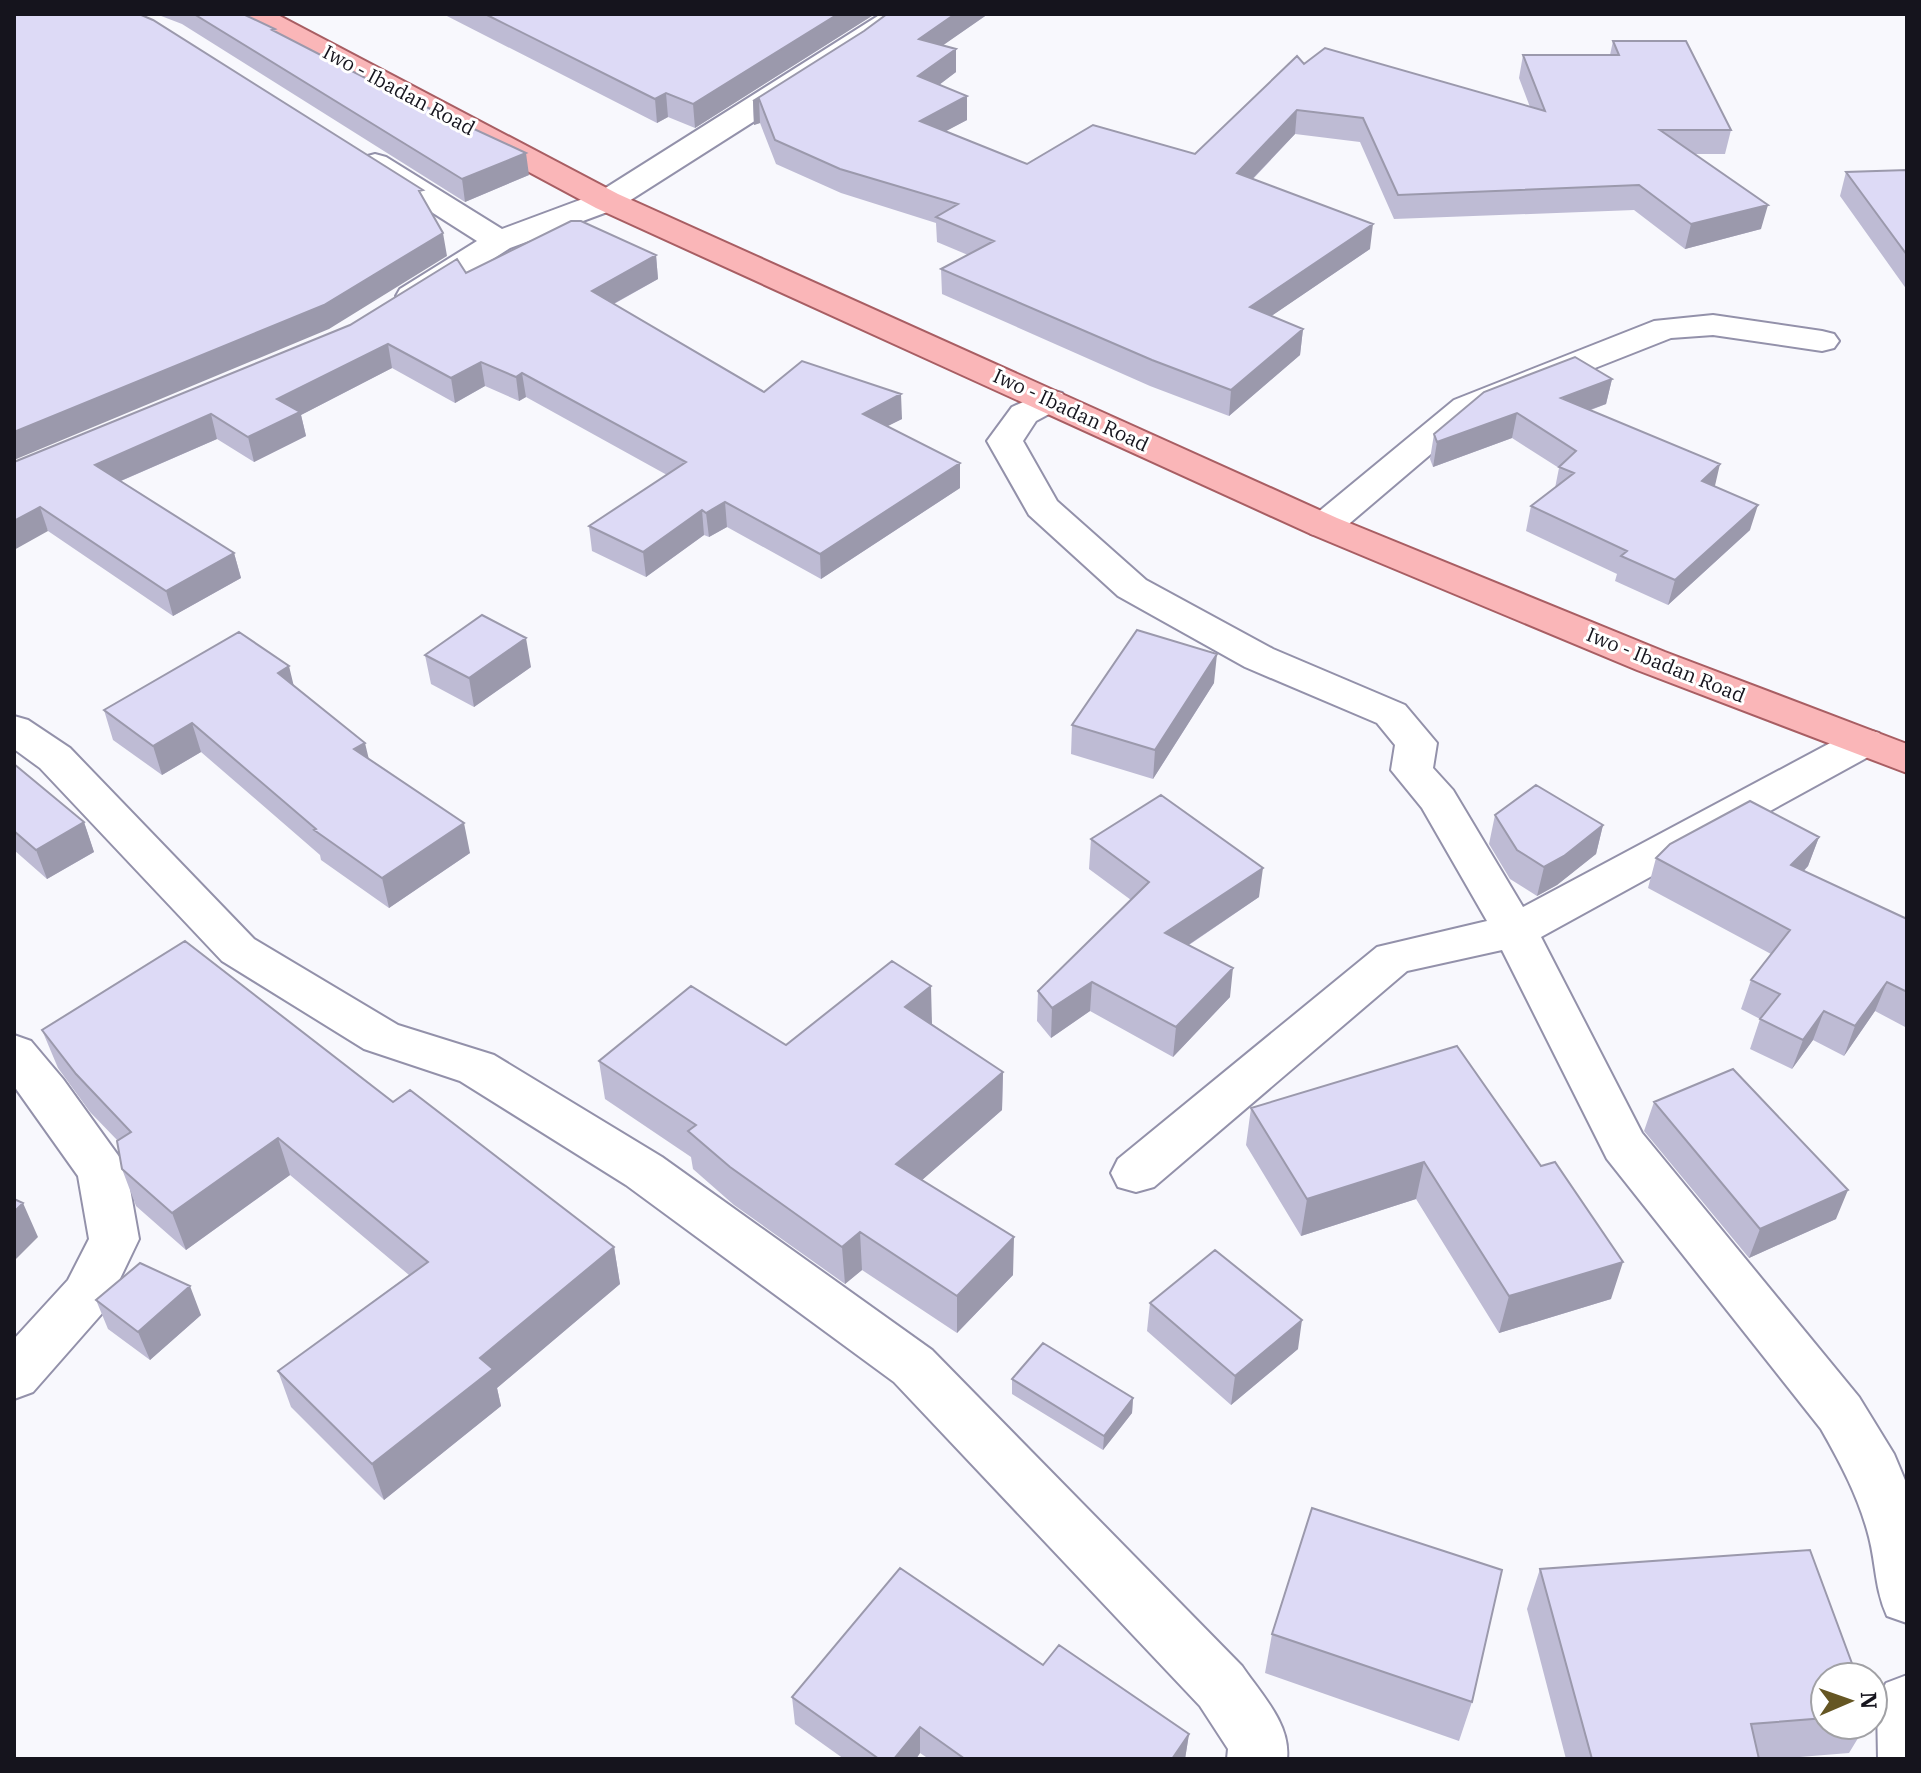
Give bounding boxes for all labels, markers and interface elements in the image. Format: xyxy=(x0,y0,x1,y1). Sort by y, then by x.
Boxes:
street label: Iwo - Ibadan Road xyxy=(318,38,480,141)
street label: Iwo - Ibadan Road xyxy=(989,362,1153,457)
street label: Iwo - Ibadan Road xyxy=(1583,620,1750,709)
north arrow xyxy=(1809,1661,1889,1741)
text: N xyxy=(1855,1691,1884,1709)

